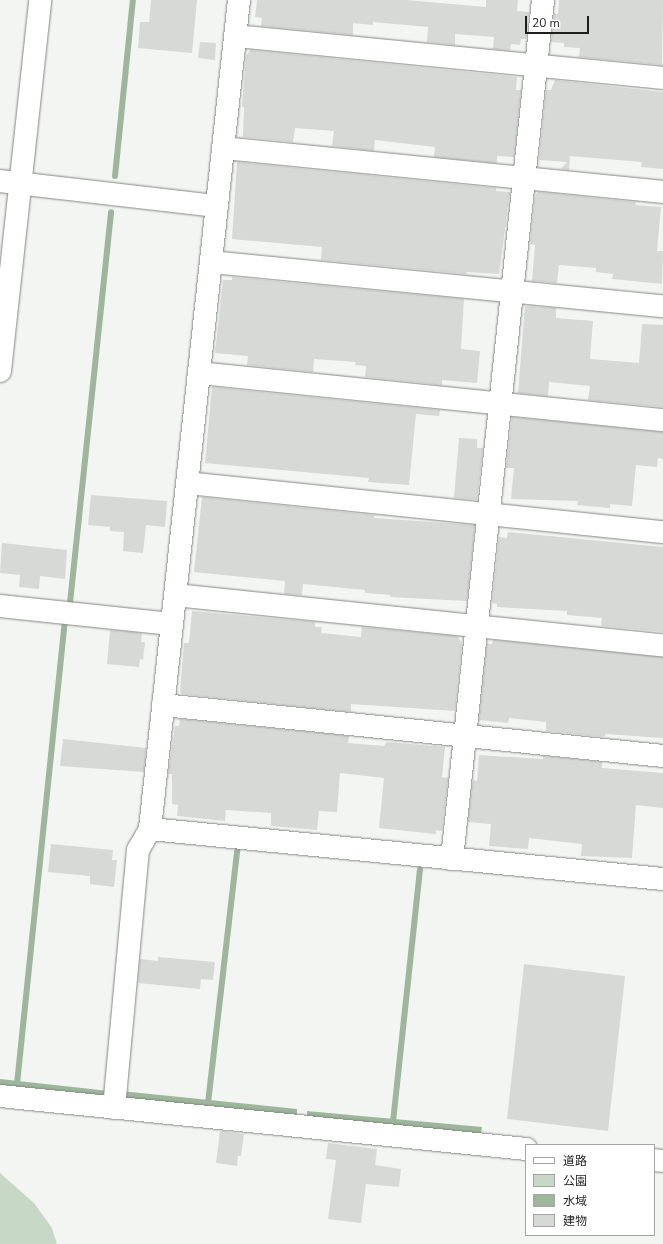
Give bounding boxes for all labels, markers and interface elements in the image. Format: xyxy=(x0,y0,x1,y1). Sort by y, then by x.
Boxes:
scale bar xyxy=(527,8,591,34)
text: 20 m xyxy=(532,15,560,31)
legend xyxy=(525,1144,655,1236)
text: 道路 xyxy=(563,1153,587,1169)
text: 公園 xyxy=(563,1173,587,1189)
text: 水域 xyxy=(563,1193,587,1209)
text: 建物 xyxy=(563,1213,587,1229)

